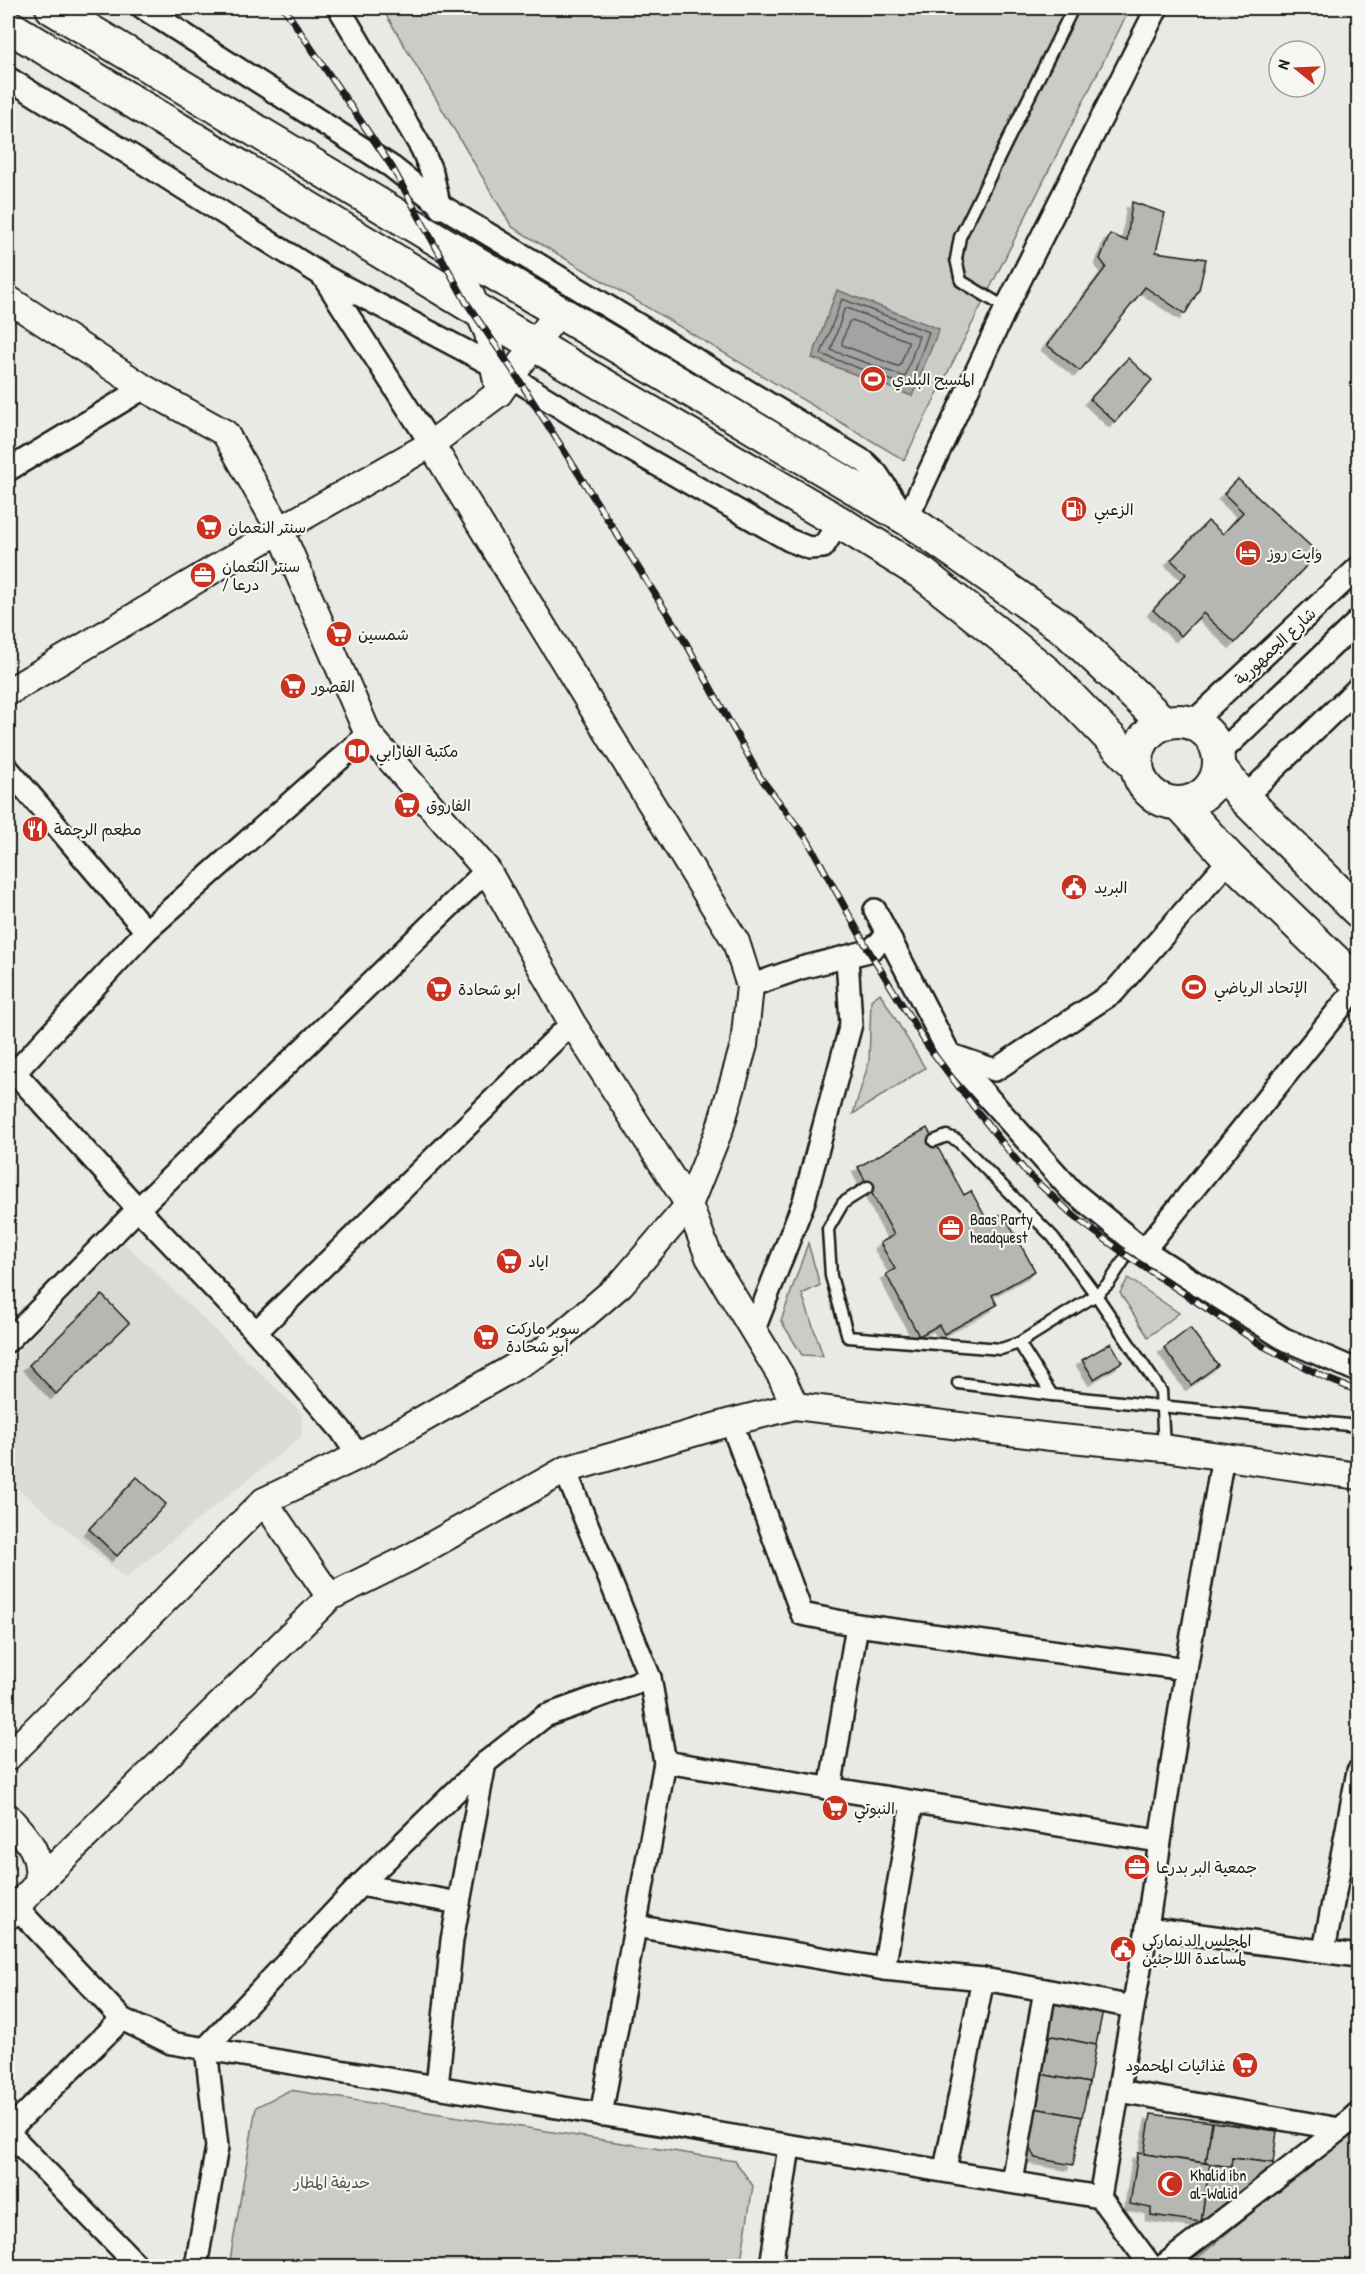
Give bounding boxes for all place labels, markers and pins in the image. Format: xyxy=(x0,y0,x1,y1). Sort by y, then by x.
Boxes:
sports icon: المسبح البلدي xyxy=(858,364,888,394)
place label: المسبح البلدي xyxy=(892,368,975,391)
fuel station icon: الزعبي xyxy=(1059,494,1089,524)
place label: الزعبي xyxy=(1094,498,1134,524)
supermarket icon: سنتر النعمان xyxy=(194,512,224,542)
place label: سنتر النعمان xyxy=(228,516,306,538)
hotel icon: وايت روز xyxy=(1233,538,1263,568)
place label: وايت روز xyxy=(1266,542,1322,564)
place label: سنتر النعمان / درعا xyxy=(222,555,300,595)
office icon: سنتر النعمان / درعا xyxy=(188,560,218,590)
supermarket icon: شمسين xyxy=(324,619,354,649)
place label: شمسين xyxy=(358,623,409,645)
supermarket icon: القصور xyxy=(278,671,308,701)
place label: القصور xyxy=(310,675,355,697)
library icon: مكتبة الفارابي xyxy=(342,736,372,766)
place label: مكتبة الفارابي xyxy=(376,740,458,766)
supermarket icon: الفاروق xyxy=(392,790,422,820)
place label: الفاروق xyxy=(426,794,471,816)
restaurant icon: مطعم الرحمة xyxy=(20,814,50,844)
place label: مطعم الرحمة xyxy=(54,818,142,842)
public building icon: البريد xyxy=(1059,872,1089,902)
place label: البريد xyxy=(1094,876,1128,898)
sports icon: الإتحاد الرياضي xyxy=(1179,972,1209,1002)
supermarket icon: ابو شحادة xyxy=(424,974,454,1004)
place label: الإتحاد الرياضي xyxy=(1214,976,1307,1002)
place label: ابو شحادة xyxy=(458,978,521,1000)
place label: Baas Party headquest xyxy=(970,1208,1033,1248)
office icon: Baas Party headquest xyxy=(936,1213,966,1243)
supermarket icon: اياد xyxy=(494,1246,524,1276)
place label: اياد xyxy=(528,1250,549,1272)
place label: سوبر ماركت أبو شحادة xyxy=(506,1317,580,1357)
supermarket icon: سوبر ماركت أبو شحادة xyxy=(471,1322,501,1352)
supermarket icon: النبوتي xyxy=(820,1793,850,1823)
place label: النبوتي xyxy=(854,1797,895,1823)
office icon: جمعية البر بدرعا xyxy=(1122,1852,1152,1882)
place label: جمعية البر بدرعا xyxy=(1156,1856,1257,1878)
place label: المجلس الدنماركي لمساعدة اللاجئين xyxy=(1142,1929,1252,1969)
public building icon: المجلس الدنماركي لمساعدة اللاجئين xyxy=(1108,1934,1138,1964)
supermarket icon: غذائيات المحمود xyxy=(1230,2050,1260,2080)
place label: غذائيات المحمود xyxy=(1126,2054,1226,2076)
place label: Khalid ibn al-Walid xyxy=(1190,2164,1247,2204)
mosque icon: Khalid ibn al-Walid xyxy=(1155,2169,1185,2199)

